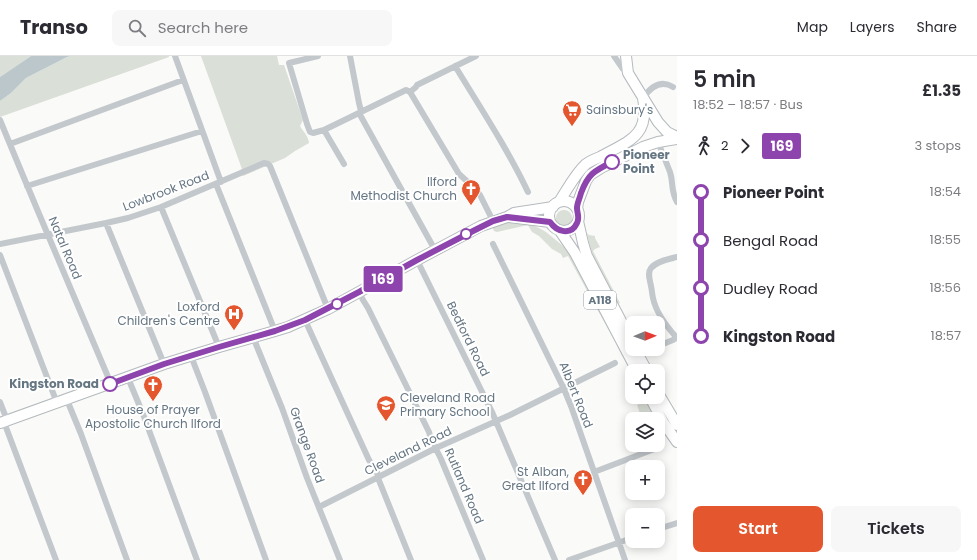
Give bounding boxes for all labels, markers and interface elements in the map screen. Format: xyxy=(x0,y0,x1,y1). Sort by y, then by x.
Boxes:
search box xyxy=(112,10,392,46)
text: Transo xyxy=(20,14,88,41)
icon: search xyxy=(126,17,148,39)
text: Search here xyxy=(158,17,248,38)
text: Map xyxy=(797,17,828,37)
text: Layers xyxy=(850,17,894,37)
text: Share xyxy=(916,17,957,37)
text: 5 min xyxy=(693,64,756,95)
text: £1.35 xyxy=(922,80,961,101)
text: 18:52 – 18:57 · Bus xyxy=(693,95,803,114)
supermarket icon: Sainsbury's xyxy=(561,99,583,127)
place label: Sainsbury's xyxy=(586,101,653,118)
icon: walk xyxy=(693,135,715,157)
icon: forward xyxy=(734,135,756,157)
text: 2 xyxy=(721,136,728,155)
text: 169 xyxy=(770,136,793,156)
text: 3 stops xyxy=(914,136,961,155)
place label: Pioneer Point xyxy=(623,146,670,177)
marker: Pioneer Point xyxy=(604,154,620,170)
street label: Lowbrook Road xyxy=(120,166,211,215)
place label: Ilford Methodist Church xyxy=(351,173,457,204)
church icon: Ilford Methodist Church xyxy=(460,178,482,206)
text: Pioneer Point xyxy=(723,182,824,203)
text: 18:54 xyxy=(930,182,961,201)
street label: Natal Road xyxy=(45,214,86,282)
unlabelled marker xyxy=(460,228,472,240)
text: Bengal Road xyxy=(723,230,818,251)
text: 18:55 xyxy=(930,230,961,249)
line badge: 169 xyxy=(360,266,406,292)
text: 169 xyxy=(372,269,394,289)
text: Dudley Road xyxy=(723,278,818,299)
text: 18:56 xyxy=(929,278,961,297)
road number: A118 xyxy=(584,291,616,309)
place label: Loxford Children's Centre xyxy=(117,298,220,329)
unlabelled marker xyxy=(331,298,343,310)
street label: Bedford Road xyxy=(443,298,494,379)
hospital icon: Loxford Children's Centre xyxy=(223,303,245,331)
north arrow xyxy=(625,316,665,356)
map controls xyxy=(625,316,665,548)
text: Kingston Road xyxy=(723,326,835,347)
text: 18:57 xyxy=(931,326,961,345)
street label: Albert Road xyxy=(556,359,597,430)
button: locate xyxy=(625,364,665,404)
church icon: House of Prayer Apostolic Church Ilford xyxy=(142,374,164,402)
place label: Kingston Road xyxy=(9,375,99,392)
marker: Kingston Road xyxy=(102,376,118,392)
place label: Cleveland Road Primary School xyxy=(400,389,495,420)
school or university icon: Cleveland Road Primary School xyxy=(375,394,397,422)
place label: House of Prayer Apostolic Church Ilford xyxy=(85,401,221,432)
street label: Grange Road xyxy=(286,405,329,485)
button: layers xyxy=(625,412,665,452)
street label: Cleveland Road xyxy=(361,422,454,479)
street label: Rutland Road xyxy=(441,445,488,526)
button: + xyxy=(625,460,665,500)
place label: St Alban, Great Ilford xyxy=(502,463,570,494)
church icon: St Alban, Great Ilford xyxy=(572,468,594,496)
button: Start xyxy=(693,506,823,552)
button: Tickets xyxy=(831,506,961,552)
button: − xyxy=(625,508,665,548)

